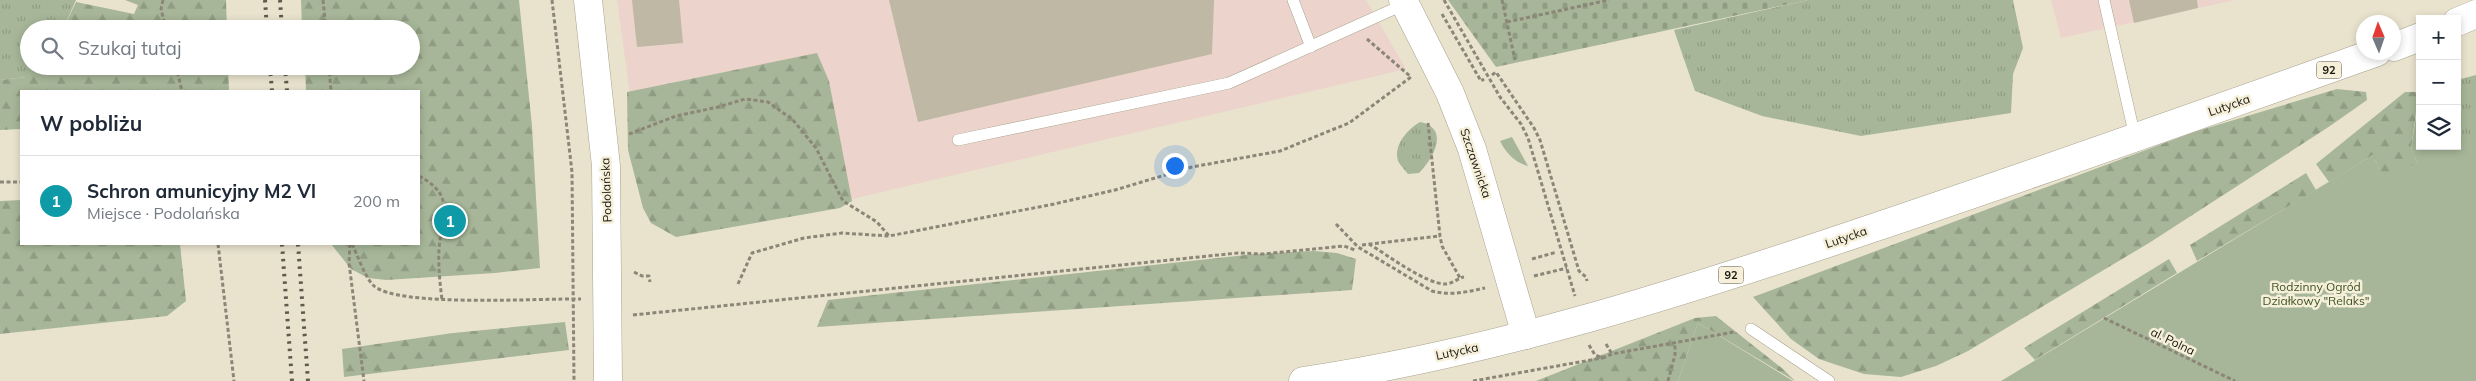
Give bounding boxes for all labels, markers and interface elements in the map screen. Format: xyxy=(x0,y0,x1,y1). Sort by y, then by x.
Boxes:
north arrow xyxy=(2356,15,2401,60)
map controls xyxy=(2416,15,2461,150)
button: + xyxy=(2416,15,2461,60)
search box xyxy=(20,20,420,75)
icon: search xyxy=(38,34,66,62)
text: Szukaj tutaj xyxy=(78,36,181,60)
button: − xyxy=(2416,60,2461,105)
road number: 92 xyxy=(2316,62,2342,78)
street label: Lutycka xyxy=(2206,91,2252,119)
button: layers xyxy=(2416,105,2461,150)
text: W pobliżu xyxy=(40,110,142,136)
street label: Szczawnicka xyxy=(1457,126,1495,200)
your location xyxy=(1162,153,1188,179)
street label: Podolańska xyxy=(597,157,615,223)
text: Schron amunicyjny M2 VI xyxy=(87,179,316,203)
text: 1 xyxy=(51,191,61,211)
text: 200 m xyxy=(353,191,400,211)
pin: 1 xyxy=(434,202,466,240)
text: Miejsce · Podolańska xyxy=(87,203,240,223)
street label: Lutycka xyxy=(1823,223,1869,251)
road number: 92 xyxy=(1718,266,1744,284)
park label: Rodzinny Ogród Działkowy "Relaks" xyxy=(2262,279,2370,308)
street label: al. Polna xyxy=(2148,324,2198,358)
street label: Lutycka xyxy=(1434,339,1480,363)

